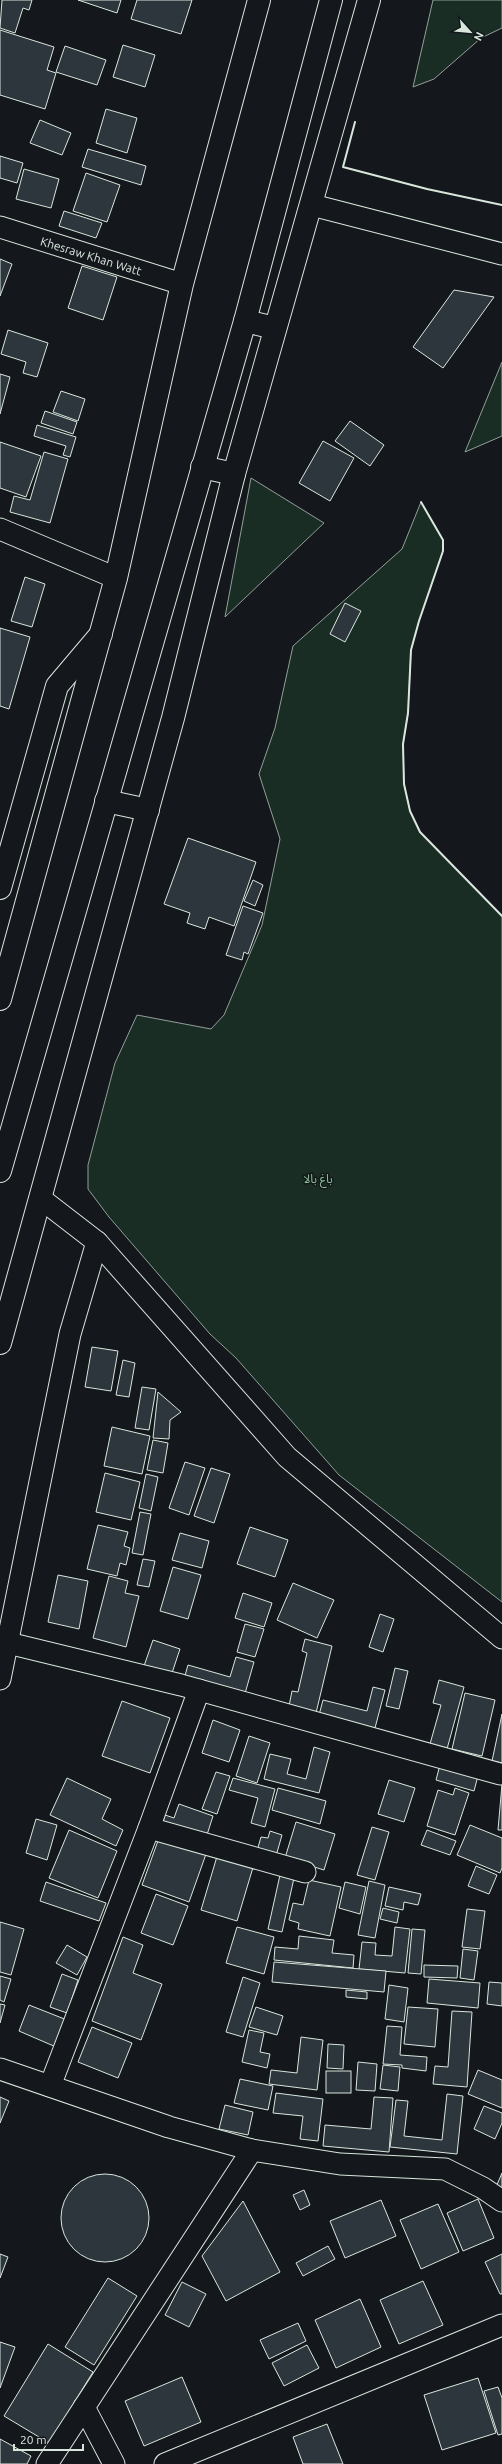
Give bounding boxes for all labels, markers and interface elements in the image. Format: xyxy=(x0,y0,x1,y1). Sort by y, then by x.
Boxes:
north arrow xyxy=(450,12,490,52)
text: N xyxy=(472,30,486,43)
street label: Khesraw Khan Watt xyxy=(39,234,143,278)
park label: باغ بالا xyxy=(303,1172,333,1188)
scale bar xyxy=(14,2426,83,2452)
text: 20 m xyxy=(20,2433,47,2446)

